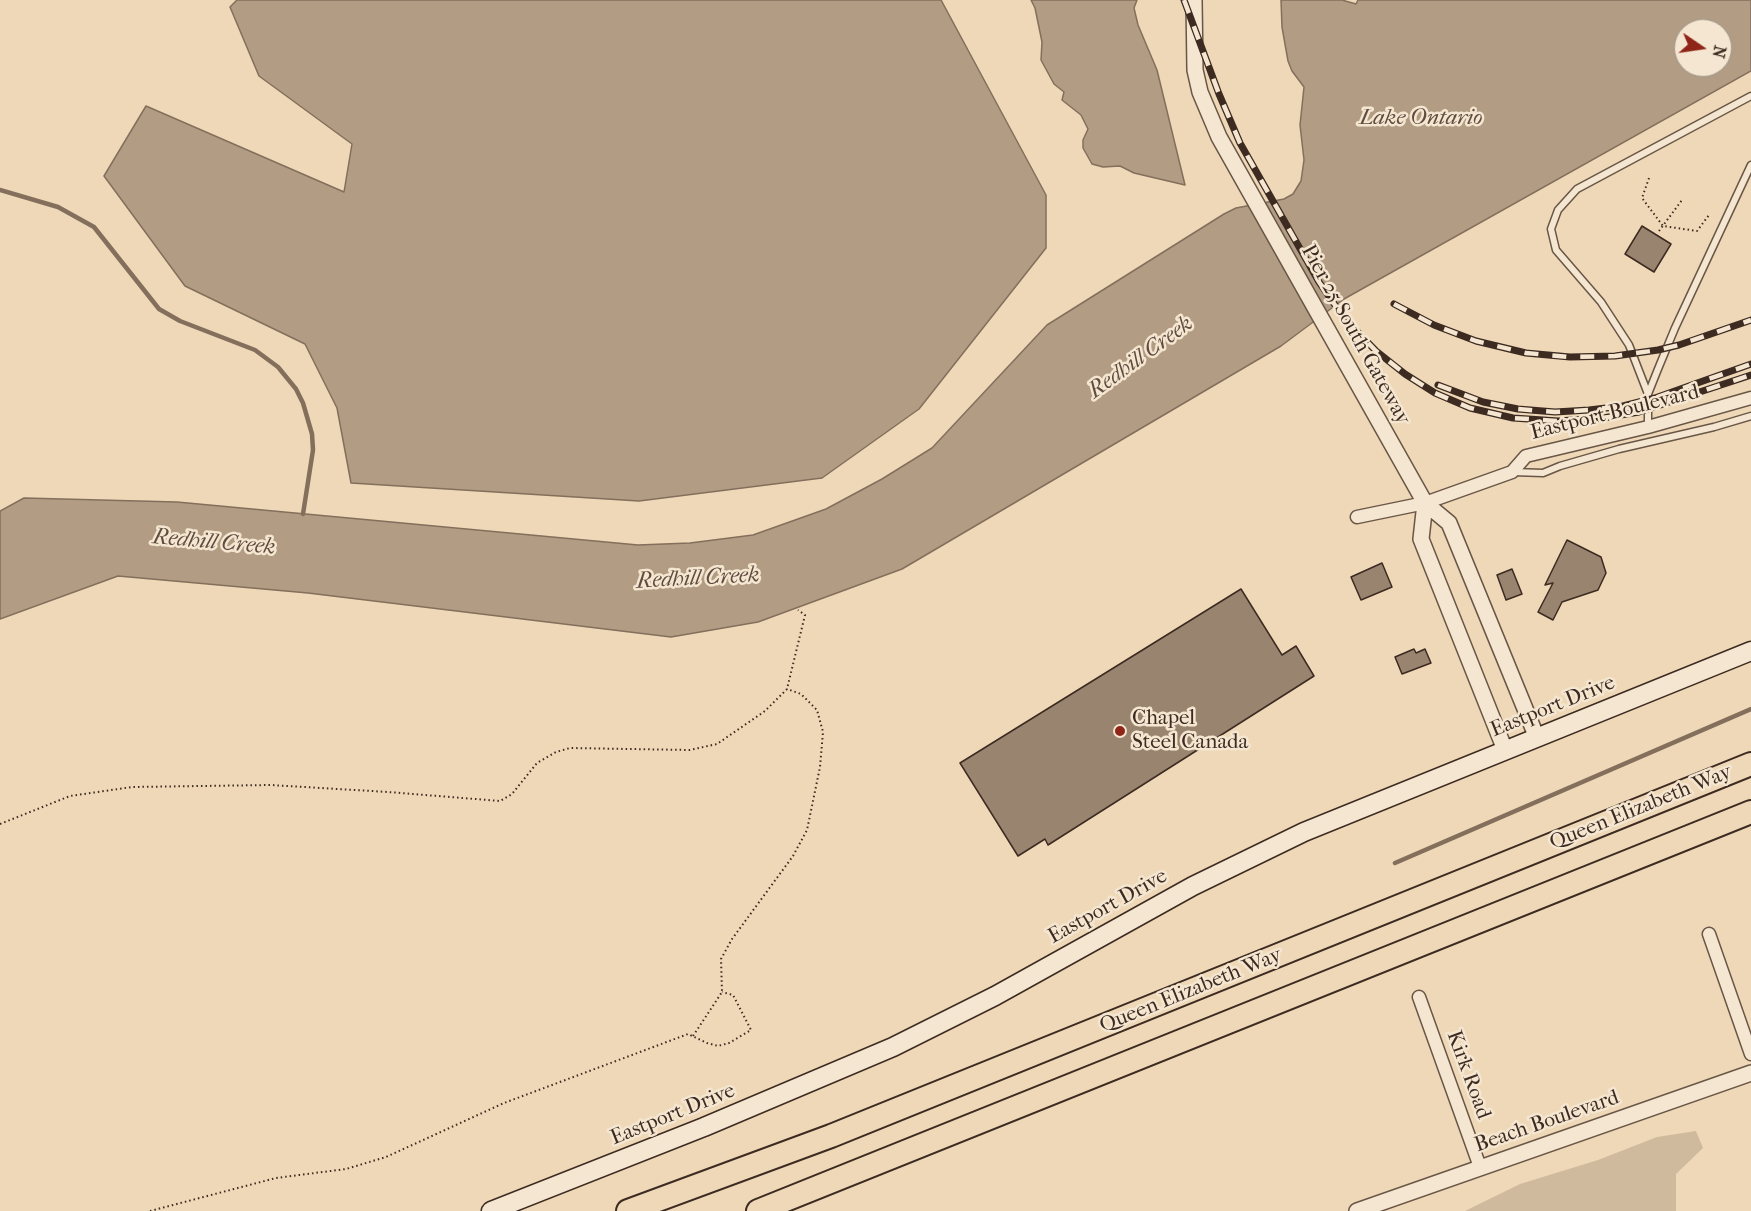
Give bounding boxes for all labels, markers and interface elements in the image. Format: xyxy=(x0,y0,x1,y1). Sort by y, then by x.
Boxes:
north arrow xyxy=(1673,18,1733,78)
text: N xyxy=(1708,44,1730,60)
water label: Lake Ontario xyxy=(1359,106,1483,132)
street label: Pier 25 South Gateway xyxy=(1295,241,1415,429)
water label: Redhill Creek xyxy=(1083,311,1199,405)
street label: Eastport Boulevard xyxy=(1528,380,1702,446)
water label: Redhill Creek xyxy=(152,524,276,562)
water label: Redhill Creek xyxy=(636,563,760,595)
street label: Eastport Drive xyxy=(1487,671,1619,743)
place label: Chapel Steel Canada xyxy=(1132,706,1248,756)
marker: Chapel Steel Canada xyxy=(1113,724,1127,738)
street label: Queen Elizabeth Way xyxy=(1546,760,1736,856)
street label: Eastport Drive xyxy=(1044,864,1172,950)
street label: Queen Elizabeth Way xyxy=(1096,943,1286,1039)
street label: Kirk Road xyxy=(1440,1027,1496,1123)
street label: Eastport Drive xyxy=(607,1079,739,1151)
street label: Beach Boulevard xyxy=(1471,1085,1623,1159)

